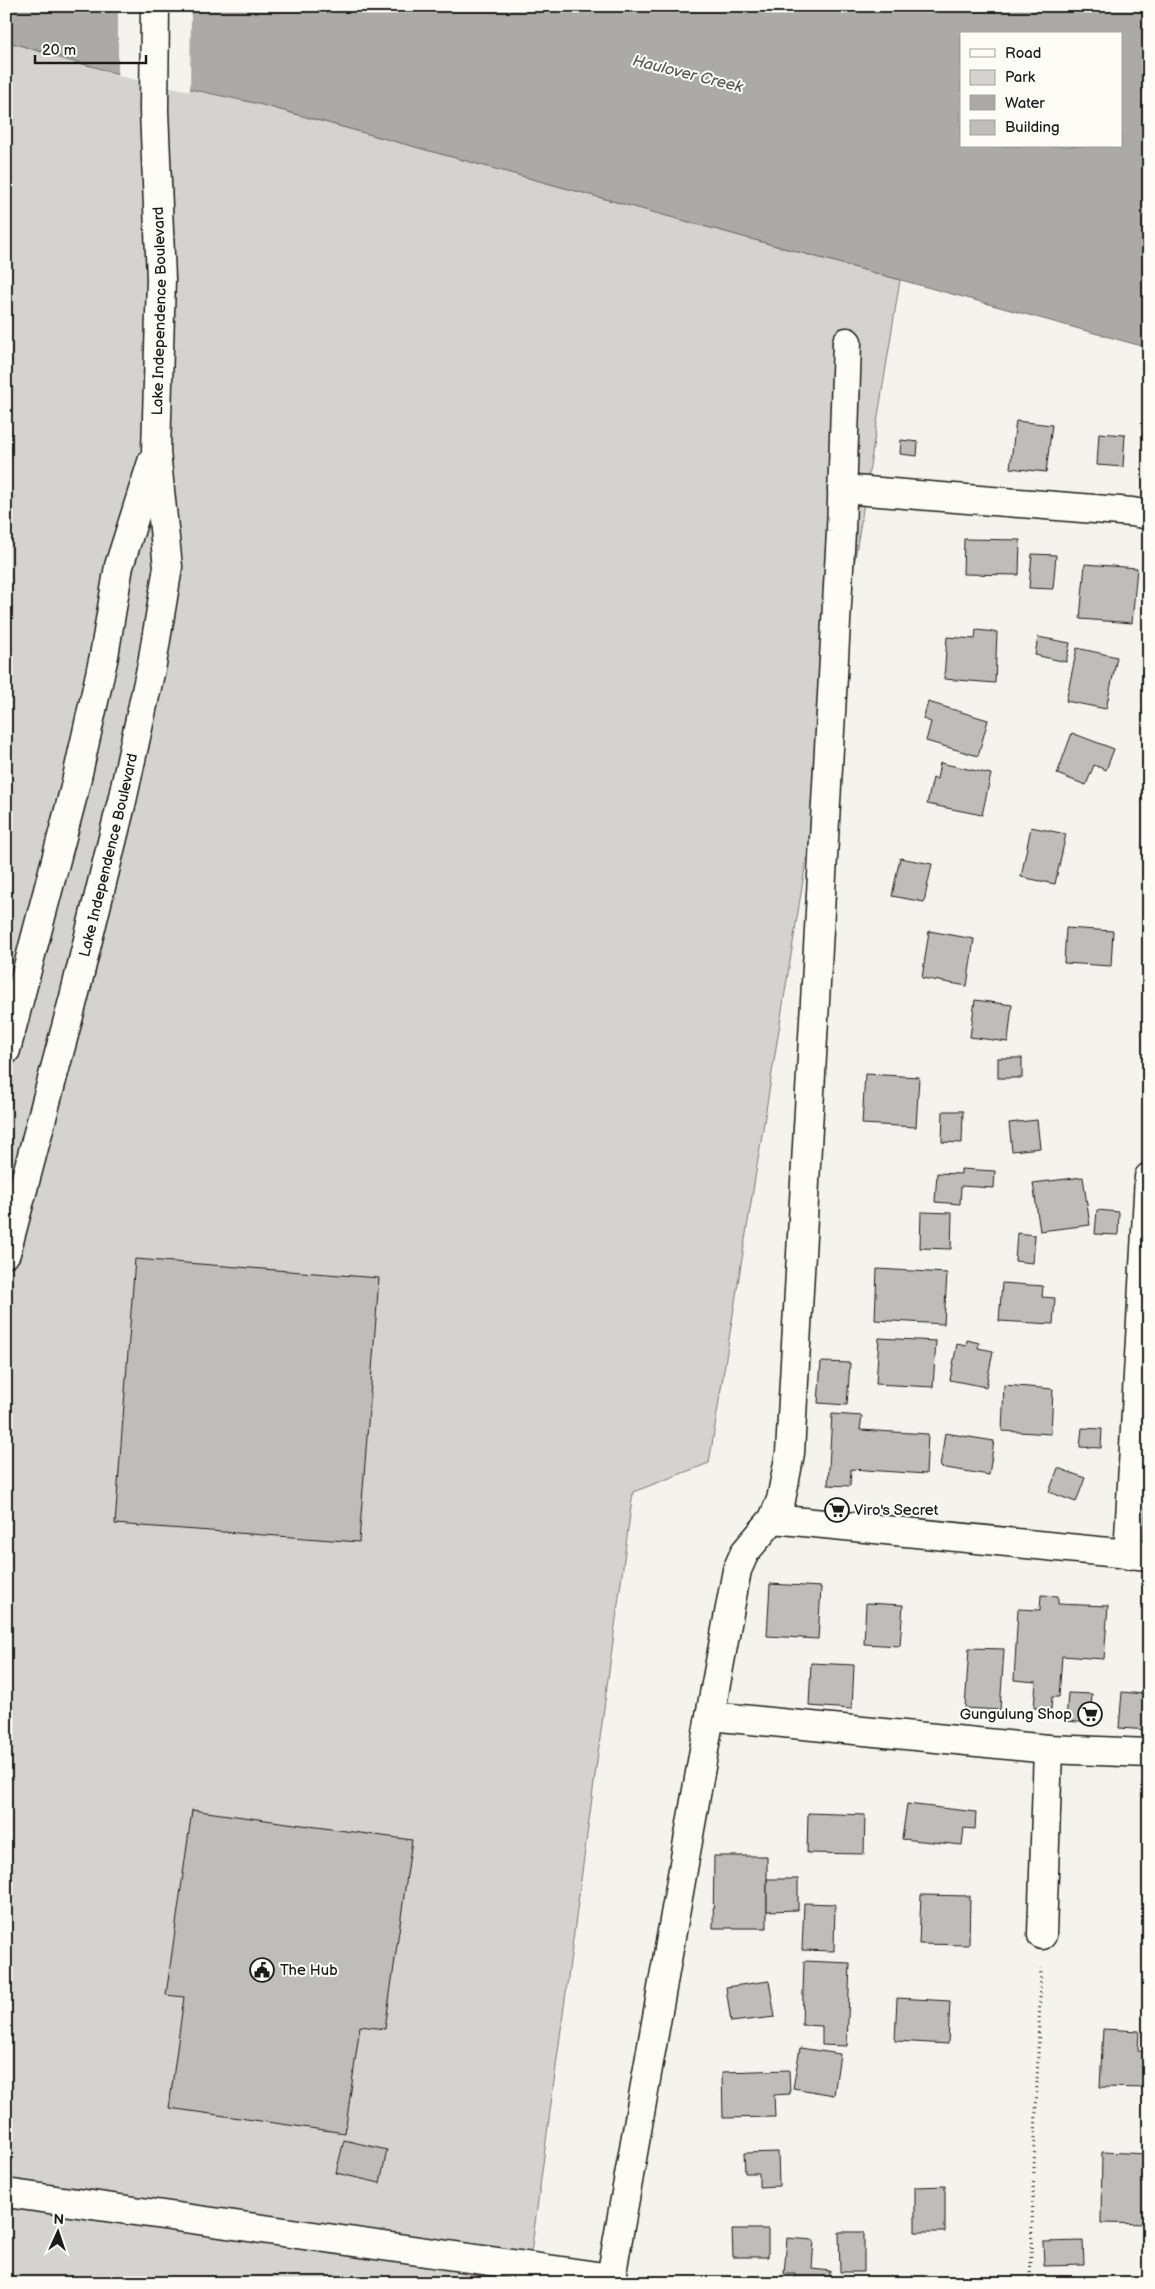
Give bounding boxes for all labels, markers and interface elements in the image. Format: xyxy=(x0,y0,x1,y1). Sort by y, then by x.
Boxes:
scale bar xyxy=(35,32,146,64)
legend xyxy=(960,32,1122,148)
text: 20 m xyxy=(42,41,76,60)
text: Road xyxy=(1005,44,1041,63)
water label: Haulover Creek xyxy=(630,52,746,98)
text: Park xyxy=(1005,68,1036,87)
text: Water xyxy=(1005,94,1045,113)
text: Building xyxy=(1005,118,1060,137)
street label: Lake Independence Boulevard xyxy=(148,206,171,416)
street label: Lake Independence Boulevard xyxy=(75,751,142,959)
supermarket icon: Viro's Secret xyxy=(824,1497,850,1523)
place label: Viro's Secret xyxy=(854,1501,939,1520)
supermarket icon: Gungulung Shop xyxy=(1077,1701,1103,1727)
place label: Gungulung Shop xyxy=(960,1705,1072,1724)
public building icon: The Hub xyxy=(249,1957,275,1983)
place label: The Hub xyxy=(280,1961,338,1980)
north arrow xyxy=(32,2206,82,2256)
text: N xyxy=(53,2211,64,2228)

